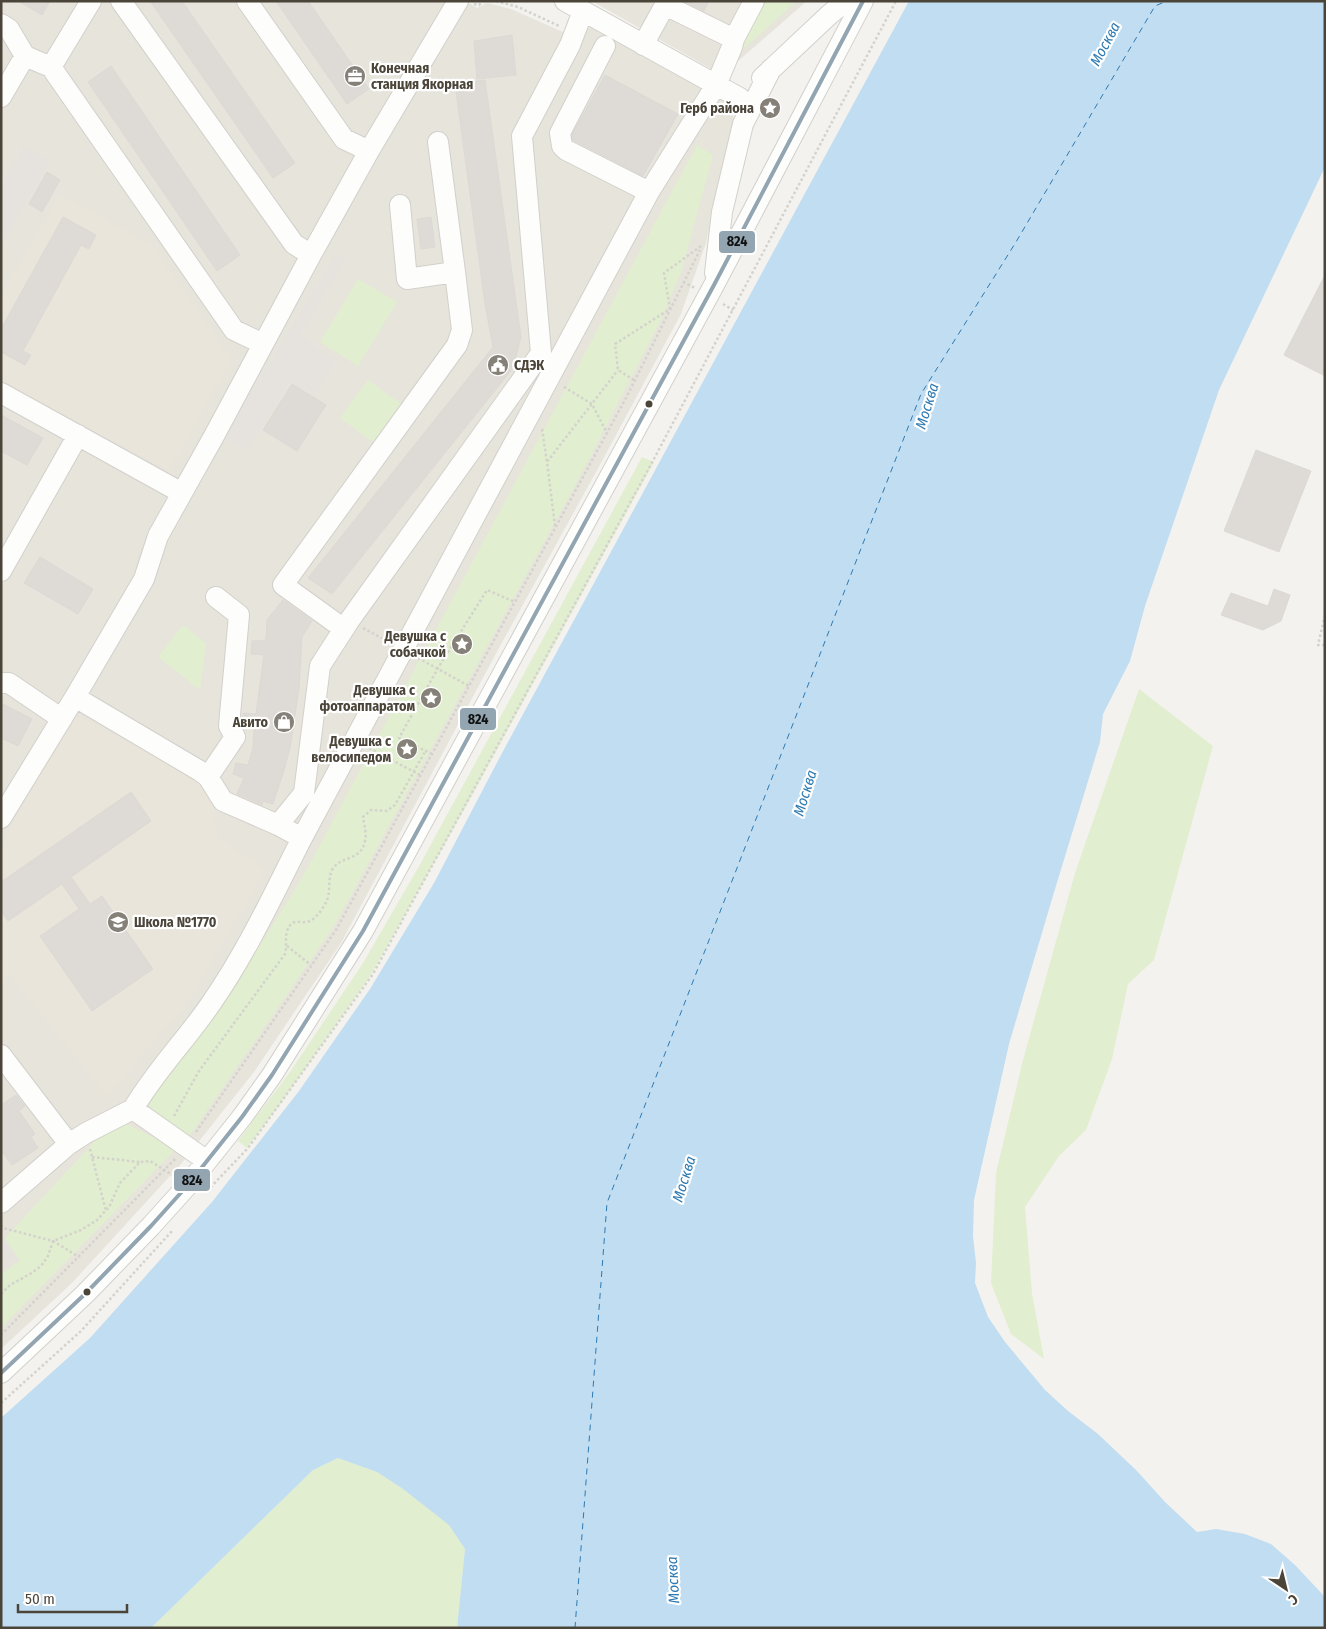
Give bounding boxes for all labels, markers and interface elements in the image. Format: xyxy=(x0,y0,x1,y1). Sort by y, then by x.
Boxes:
water label: Москва xyxy=(1086,19,1124,69)
place label: Конечная станция Якорная xyxy=(371,60,473,93)
office icon: Конечная станция Якорная xyxy=(343,64,367,88)
place icon: Герб района xyxy=(758,96,782,120)
place label: Герб района xyxy=(680,100,754,117)
line badge: 824 xyxy=(718,230,756,254)
text: 824 xyxy=(727,233,747,250)
public building icon: СДЭК xyxy=(486,353,510,377)
place label: СДЭК xyxy=(514,357,545,374)
water label: Москва xyxy=(912,381,943,431)
unlabelled marker xyxy=(644,399,654,409)
place label: Девушка с собачкой xyxy=(384,628,447,661)
place icon: Девушка с собачкой xyxy=(450,632,474,656)
place label: Девушка с фотоаппаратом xyxy=(320,682,416,715)
place icon: Девушка с фотоаппаратом xyxy=(419,686,443,710)
line badge: 824 xyxy=(459,707,497,731)
shop icon: Авито xyxy=(272,710,296,734)
text: 824 xyxy=(468,711,488,728)
place label: Авито xyxy=(232,714,269,731)
place label: Девушка с велосипедом xyxy=(311,733,392,766)
place icon: Девушка с велосипедом xyxy=(395,737,419,761)
water label: Москва xyxy=(790,768,821,818)
school or university icon: Школа №1770 xyxy=(106,910,130,934)
place label: Школа №1770 xyxy=(134,914,217,931)
water label: Москва xyxy=(669,1154,700,1204)
line badge: 824 xyxy=(173,1168,211,1192)
text: 824 xyxy=(182,1172,202,1189)
unlabelled marker xyxy=(82,1287,92,1297)
water label: Москва xyxy=(663,1556,683,1604)
north arrow xyxy=(1261,1564,1311,1614)
scale bar xyxy=(18,1582,126,1614)
text: 50 m xyxy=(25,1590,55,1608)
text: С xyxy=(1285,1590,1301,1609)

